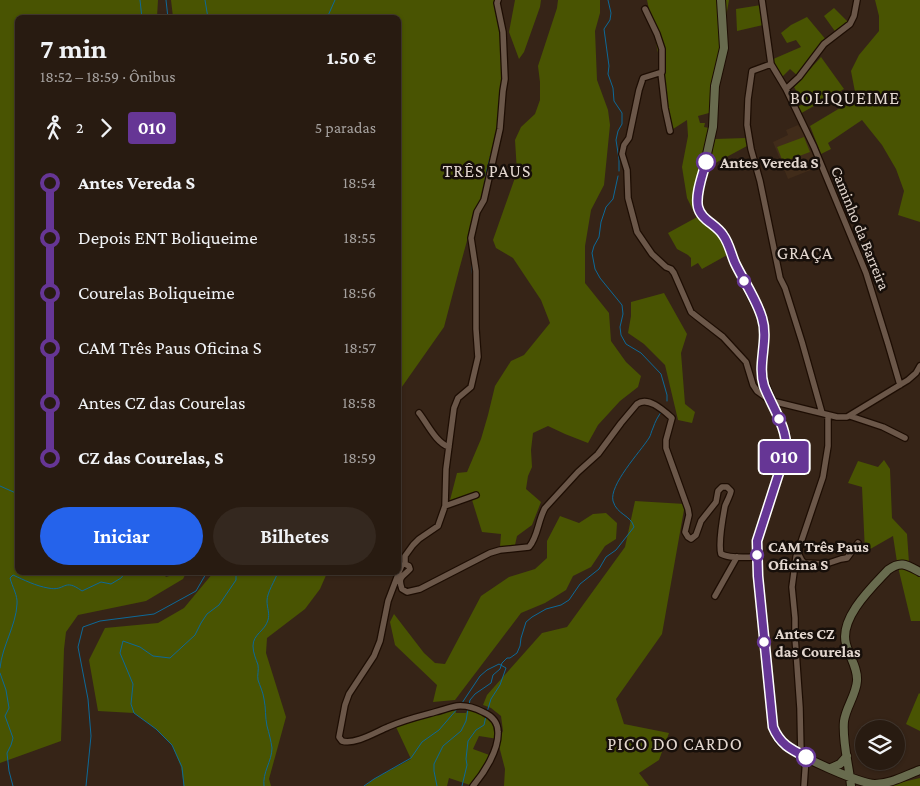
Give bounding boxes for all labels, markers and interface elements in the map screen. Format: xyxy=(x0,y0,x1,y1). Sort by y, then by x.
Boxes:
text: 7 min xyxy=(40,33,107,64)
text: 1.50 € xyxy=(327,47,376,68)
text: 18:52 – 18:59 · Ônibus xyxy=(40,68,176,85)
district label: BOLIQUEIME xyxy=(790,88,900,108)
icon: walk xyxy=(40,114,68,142)
icon: forward xyxy=(92,114,120,142)
text: 010 xyxy=(138,118,166,138)
text: 2 xyxy=(76,119,84,136)
text: 5 paradas xyxy=(315,119,376,136)
marker: Antes Vereda S xyxy=(696,152,716,172)
place label: Antes Vereda S xyxy=(719,154,819,171)
district label: TRÊS PAUS xyxy=(443,161,531,181)
street label: Caminho da Barreira xyxy=(828,164,893,293)
text: Antes Vereda S xyxy=(78,172,195,193)
text: 18:54 xyxy=(343,174,376,191)
text: Depois ENT Boliqueime xyxy=(78,227,258,248)
text: 18:55 xyxy=(343,229,376,246)
district label: GRAÇA xyxy=(777,243,833,263)
unlabelled marker xyxy=(737,274,751,288)
text: Courelas Boliqueime xyxy=(78,282,235,303)
text: 18:56 xyxy=(343,284,376,301)
text: CAM Três Paus Oficina S xyxy=(78,337,262,358)
text: 18:57 xyxy=(344,339,376,356)
text: Antes CZ das Courelas xyxy=(78,392,246,413)
text: 18:58 xyxy=(342,394,376,411)
unlabelled marker xyxy=(772,412,786,426)
line badge: 010 xyxy=(755,441,813,473)
text: CZ das Courelas, S xyxy=(78,447,224,468)
text: 010 xyxy=(770,447,798,467)
text: 18:59 xyxy=(343,449,376,466)
button: Iniciar xyxy=(40,507,203,565)
button: Bilhetes xyxy=(213,507,376,565)
place label: CAM Três Paus Oficina S xyxy=(768,538,869,573)
marker: CAM Três Paus Oficina S xyxy=(750,548,764,562)
place label: Antes CZ das Courelas xyxy=(774,625,861,660)
marker: Antes CZ das Courelas xyxy=(757,635,771,649)
map controls xyxy=(855,720,905,770)
button: layers xyxy=(855,720,905,770)
district label: PICO DO CARDO xyxy=(607,734,743,754)
unlabelled marker xyxy=(796,747,816,767)

